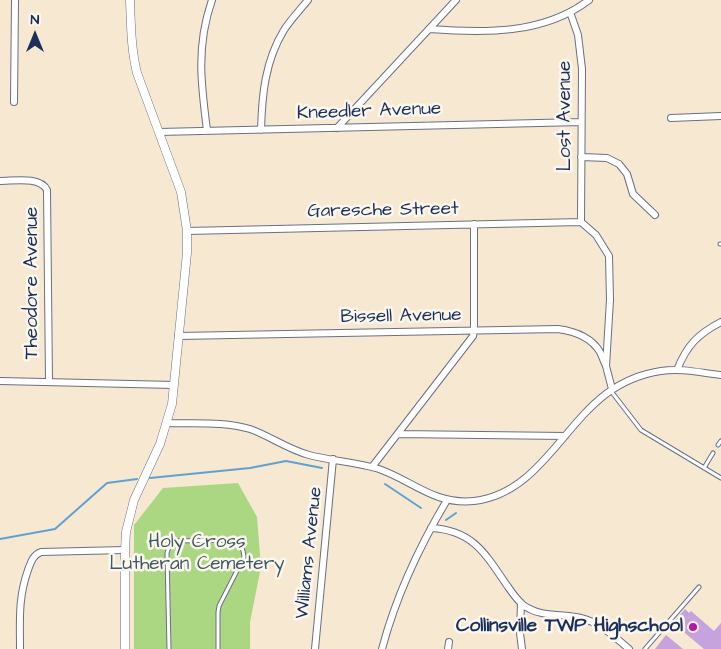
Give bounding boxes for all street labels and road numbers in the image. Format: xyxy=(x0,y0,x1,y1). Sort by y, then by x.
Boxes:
street label: Lost Avenue xyxy=(555,61,577,171)
street label: Kneedler Avenue xyxy=(296,98,442,126)
street label: Garesche Street xyxy=(307,198,459,224)
street label: Theodore Avenue xyxy=(22,207,44,359)
street label: Bissell Avenue xyxy=(340,305,462,329)
street label: Williams Avenue xyxy=(292,486,328,620)

